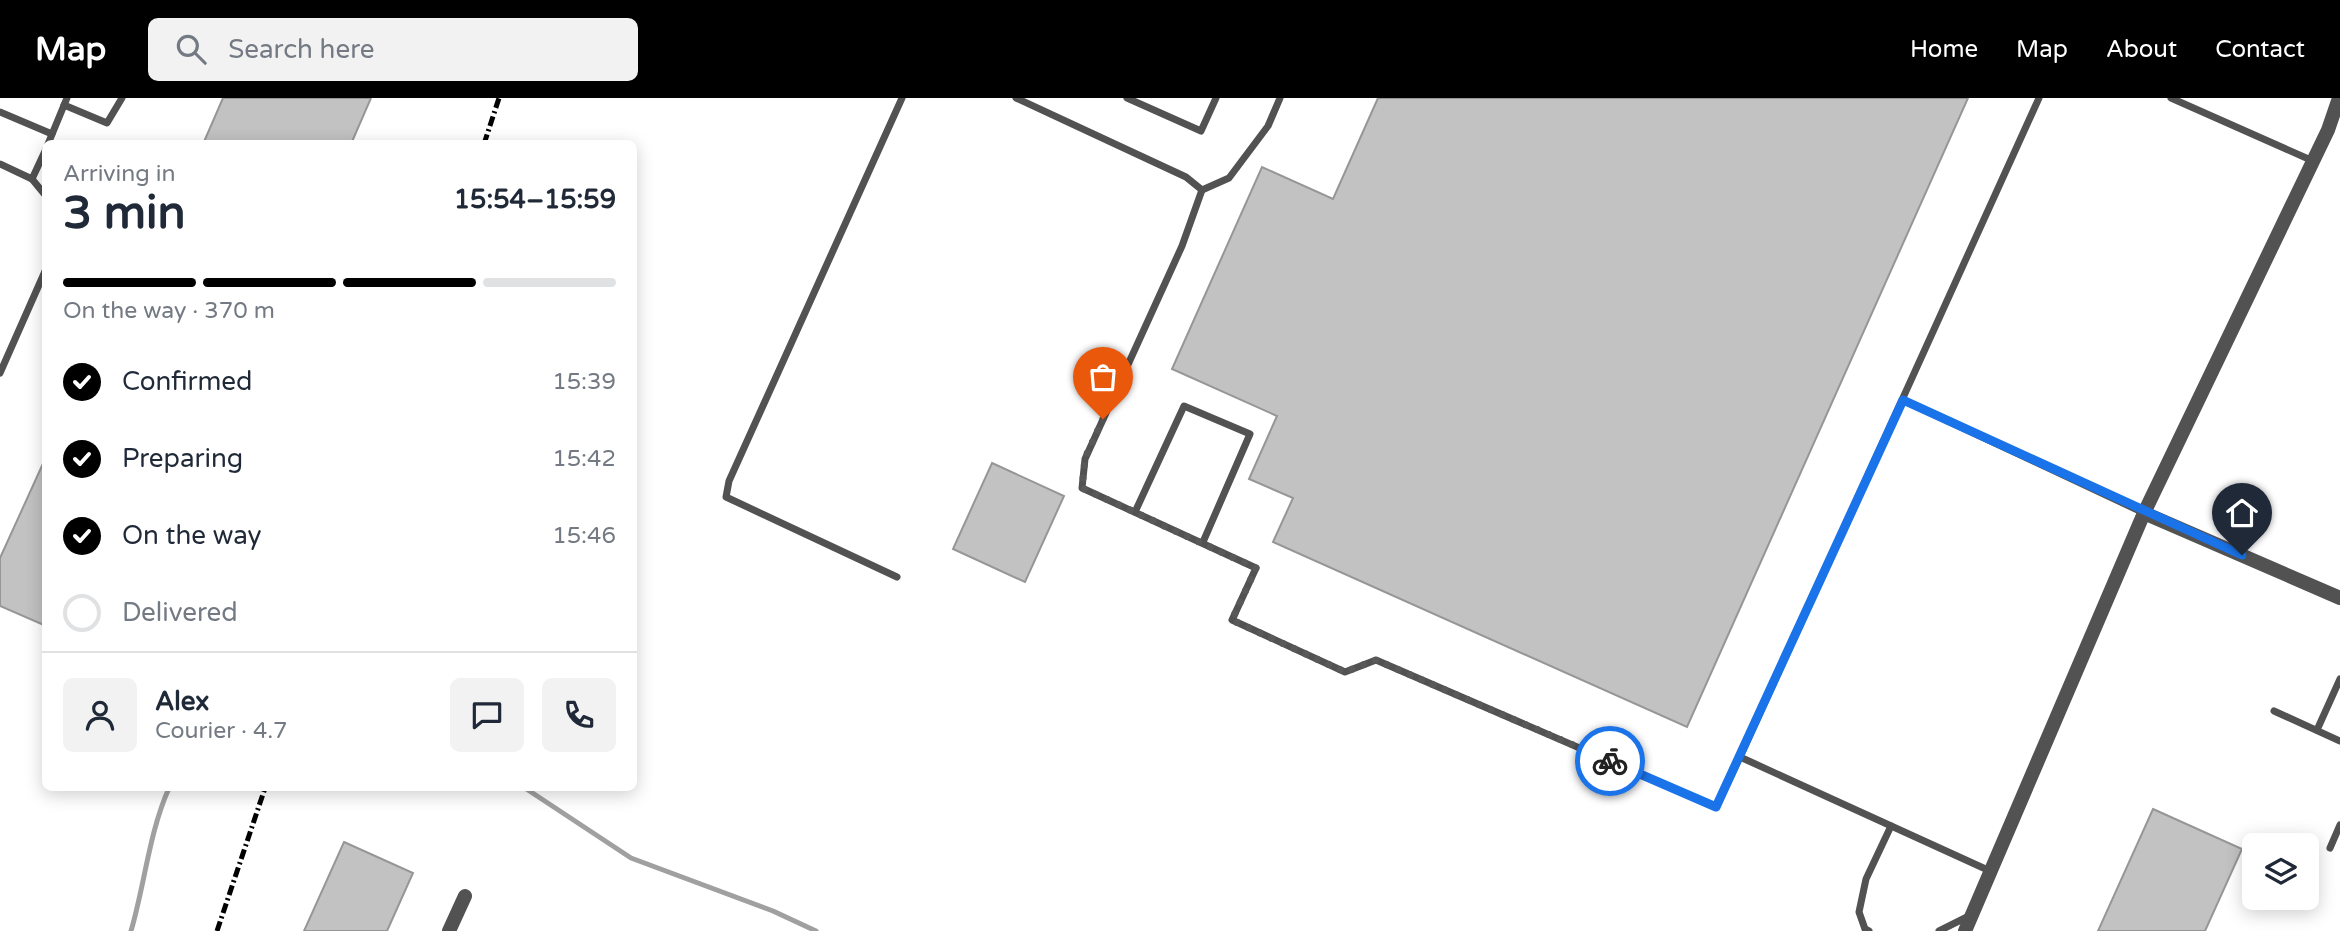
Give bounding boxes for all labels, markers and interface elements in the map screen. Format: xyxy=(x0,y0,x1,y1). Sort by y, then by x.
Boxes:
search box xyxy=(148,18,638,81)
text: Map xyxy=(35,30,106,69)
icon: search xyxy=(172,30,210,68)
text: Search here xyxy=(228,34,374,65)
text: Home xyxy=(1910,35,1978,64)
text: Map xyxy=(2016,35,2068,64)
text: About xyxy=(2106,35,2177,64)
text: Contact xyxy=(2215,35,2305,64)
text: Arriving in xyxy=(63,160,176,188)
text: 15:54–15:59 xyxy=(454,184,616,215)
text: 3 min xyxy=(63,186,186,241)
text: On the way · 370 m xyxy=(63,297,275,325)
pin xyxy=(1073,347,1133,419)
icon: bag xyxy=(1084,358,1122,396)
icon: check xyxy=(63,363,101,401)
text: Confirmed xyxy=(122,366,252,397)
text: 15:39 xyxy=(552,368,616,396)
icon: check xyxy=(63,440,101,478)
text: Preparing xyxy=(122,443,243,474)
text: 15:42 xyxy=(552,445,616,473)
pin xyxy=(2212,483,2272,555)
icon: home xyxy=(2223,494,2261,532)
icon: check xyxy=(63,517,101,555)
text: On the way xyxy=(122,520,262,551)
text: 15:46 xyxy=(552,522,616,550)
text: Delivered xyxy=(122,597,238,628)
button: person xyxy=(63,678,137,752)
button: chat xyxy=(450,678,524,752)
button: phone xyxy=(542,678,616,752)
text: Alex xyxy=(155,686,209,717)
text: Courier · 4.7 xyxy=(155,717,288,745)
courier xyxy=(1575,726,1645,796)
icon: bike xyxy=(1591,742,1629,780)
map controls xyxy=(2242,833,2319,910)
button: layers xyxy=(2242,833,2319,910)

